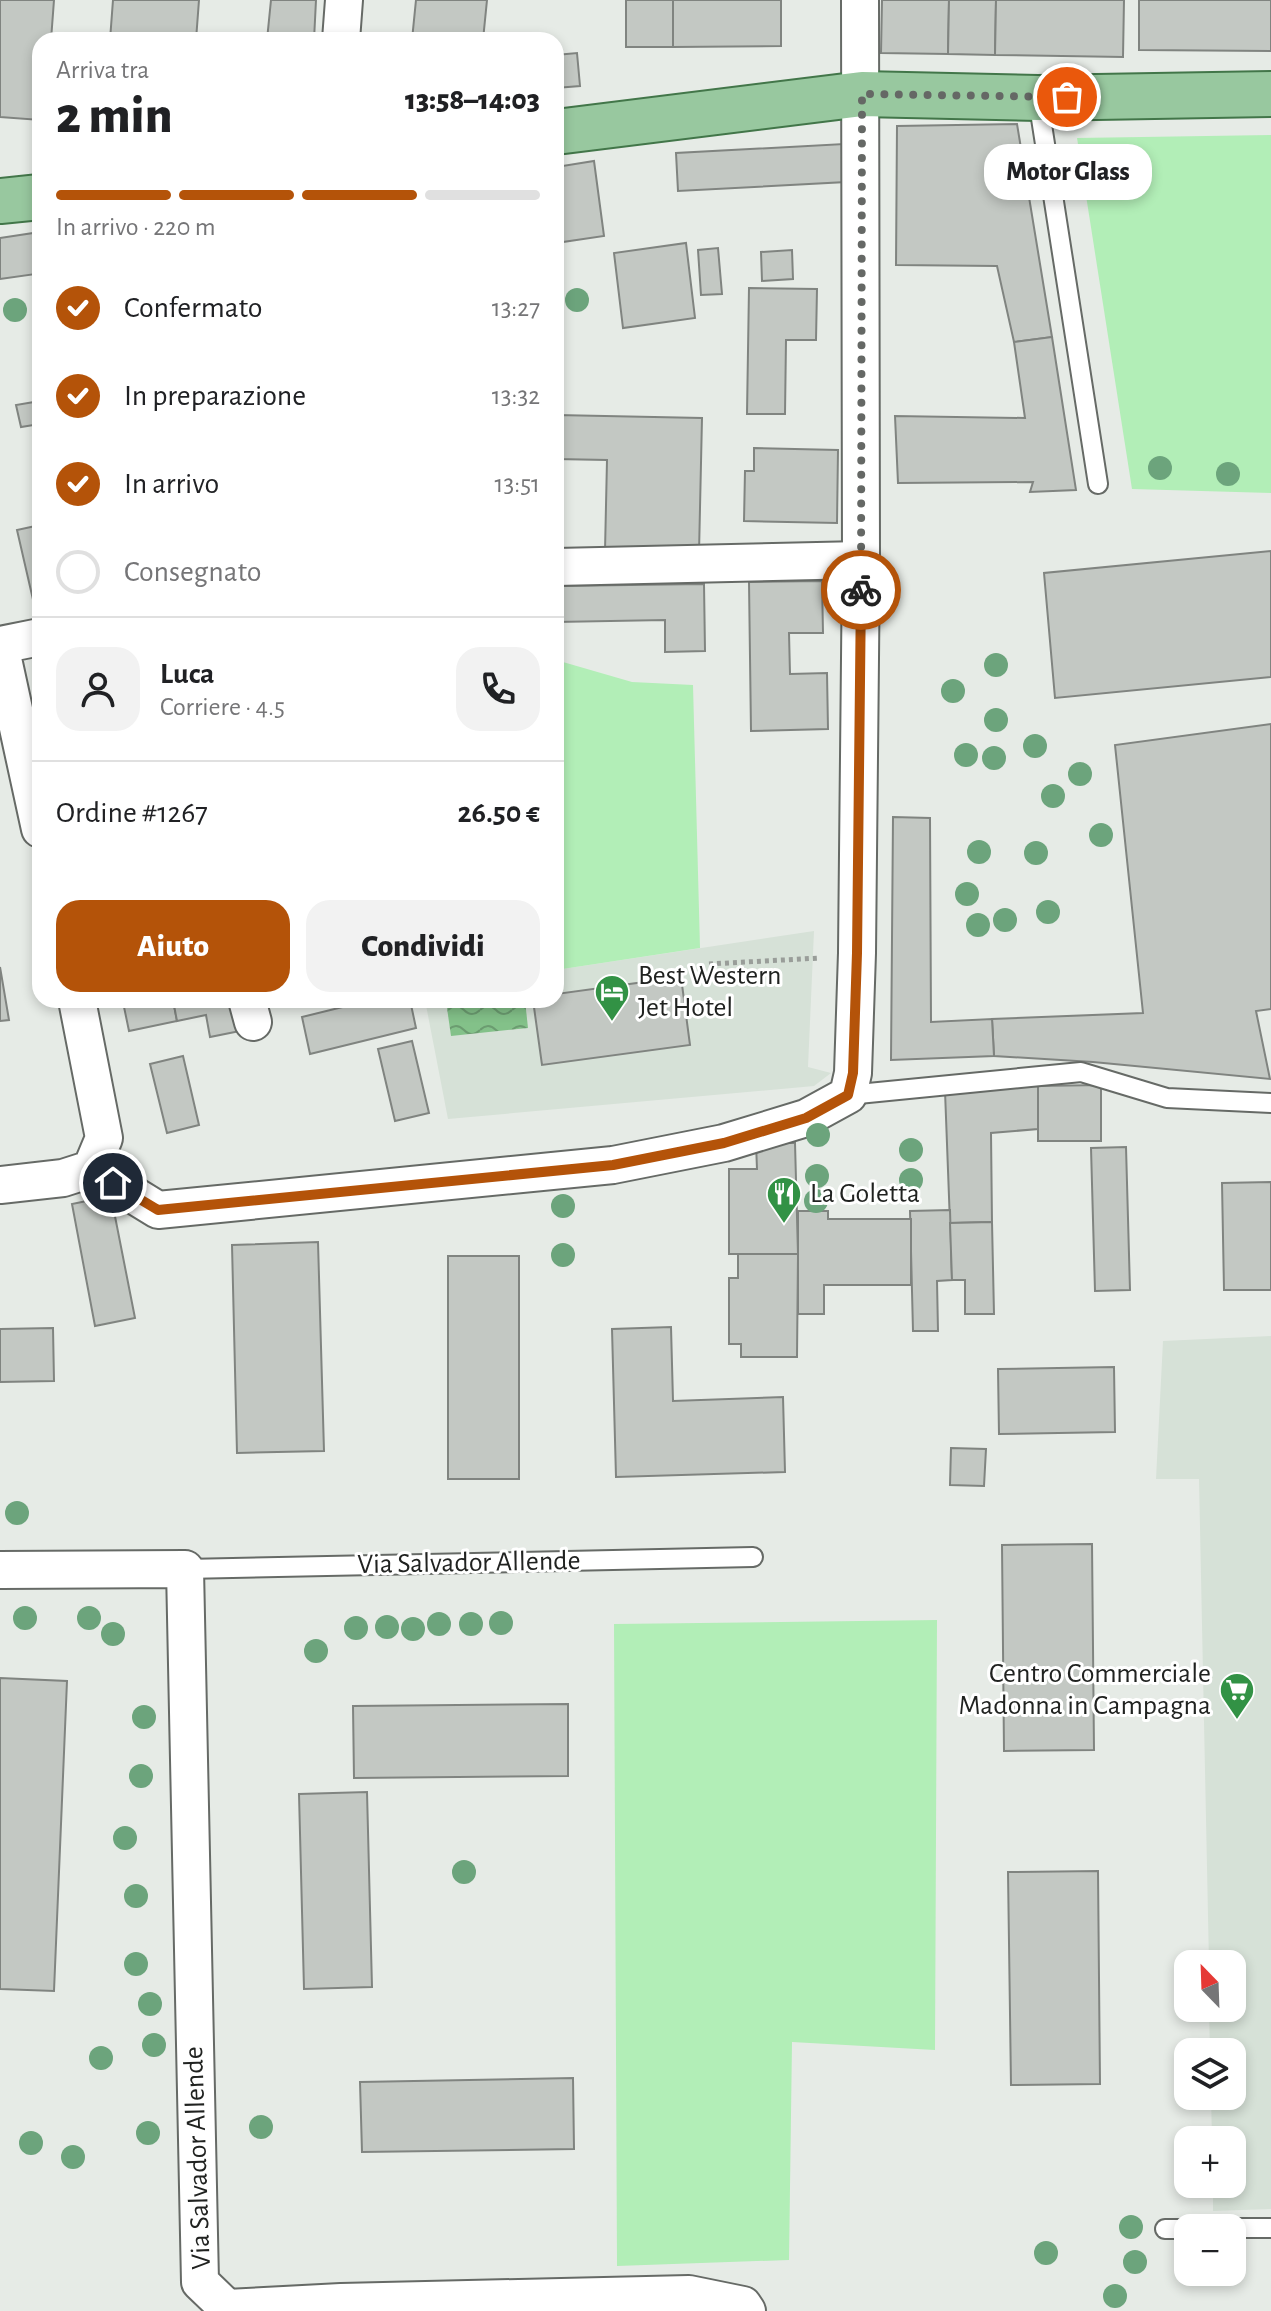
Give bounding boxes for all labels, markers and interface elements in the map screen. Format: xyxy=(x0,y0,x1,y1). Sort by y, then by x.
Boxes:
text: Arriva tra xyxy=(56,57,149,83)
pin xyxy=(1033,63,1101,131)
icon: bag xyxy=(1045,75,1089,119)
text: 13:58–14:03 xyxy=(405,85,540,115)
text: 2 min xyxy=(56,90,172,142)
callout: Motor Glass xyxy=(983,145,1151,201)
text: Motor Glass xyxy=(1006,159,1130,185)
text: In arrivo · 220 m xyxy=(56,214,216,240)
icon: check xyxy=(56,286,100,330)
text: Confermato xyxy=(124,293,262,323)
text: 13:27 xyxy=(492,295,540,321)
icon: check xyxy=(56,374,100,418)
text: In preparazione xyxy=(124,381,306,411)
text: 13:32 xyxy=(492,383,540,409)
icon: check xyxy=(56,462,100,506)
text: In arrivo xyxy=(124,469,219,499)
text: 13:51 xyxy=(495,471,540,497)
courier xyxy=(821,550,901,630)
text: Consegnato xyxy=(124,557,261,587)
icon: bike xyxy=(839,568,883,612)
button: person xyxy=(56,647,140,731)
button: phone xyxy=(456,647,540,731)
text: Luca xyxy=(160,659,214,689)
text: Corriere · 4.5 xyxy=(160,694,285,720)
text: Ordine #1267 xyxy=(56,798,208,828)
text: 26.50 € xyxy=(457,798,540,828)
button: Aiuto xyxy=(56,900,290,992)
button: Condividi xyxy=(306,900,540,992)
place label: Best Western Jet Hotel xyxy=(638,962,782,1022)
hotel icon: Best Western Jet Hotel xyxy=(593,973,631,1023)
pin xyxy=(79,1149,147,1217)
icon: home xyxy=(91,1161,135,1205)
restaurant icon: La Goletta xyxy=(765,1175,803,1225)
place label: La Goletta xyxy=(810,1180,920,1208)
street label: Via Salvador Allende xyxy=(357,1547,581,1579)
place label: Centro Commerciale Madonna in Campagna xyxy=(958,1660,1211,1720)
supermarket icon: Centro Commerciale Madonna in Campagna xyxy=(1218,1671,1256,1721)
north arrow xyxy=(1174,1950,1246,2022)
map controls xyxy=(1174,1950,1246,2286)
button: layers xyxy=(1174,2038,1246,2110)
street label: Via Salvador Allende xyxy=(180,2046,216,2270)
button: + xyxy=(1174,2126,1246,2198)
button: − xyxy=(1174,2214,1246,2286)

